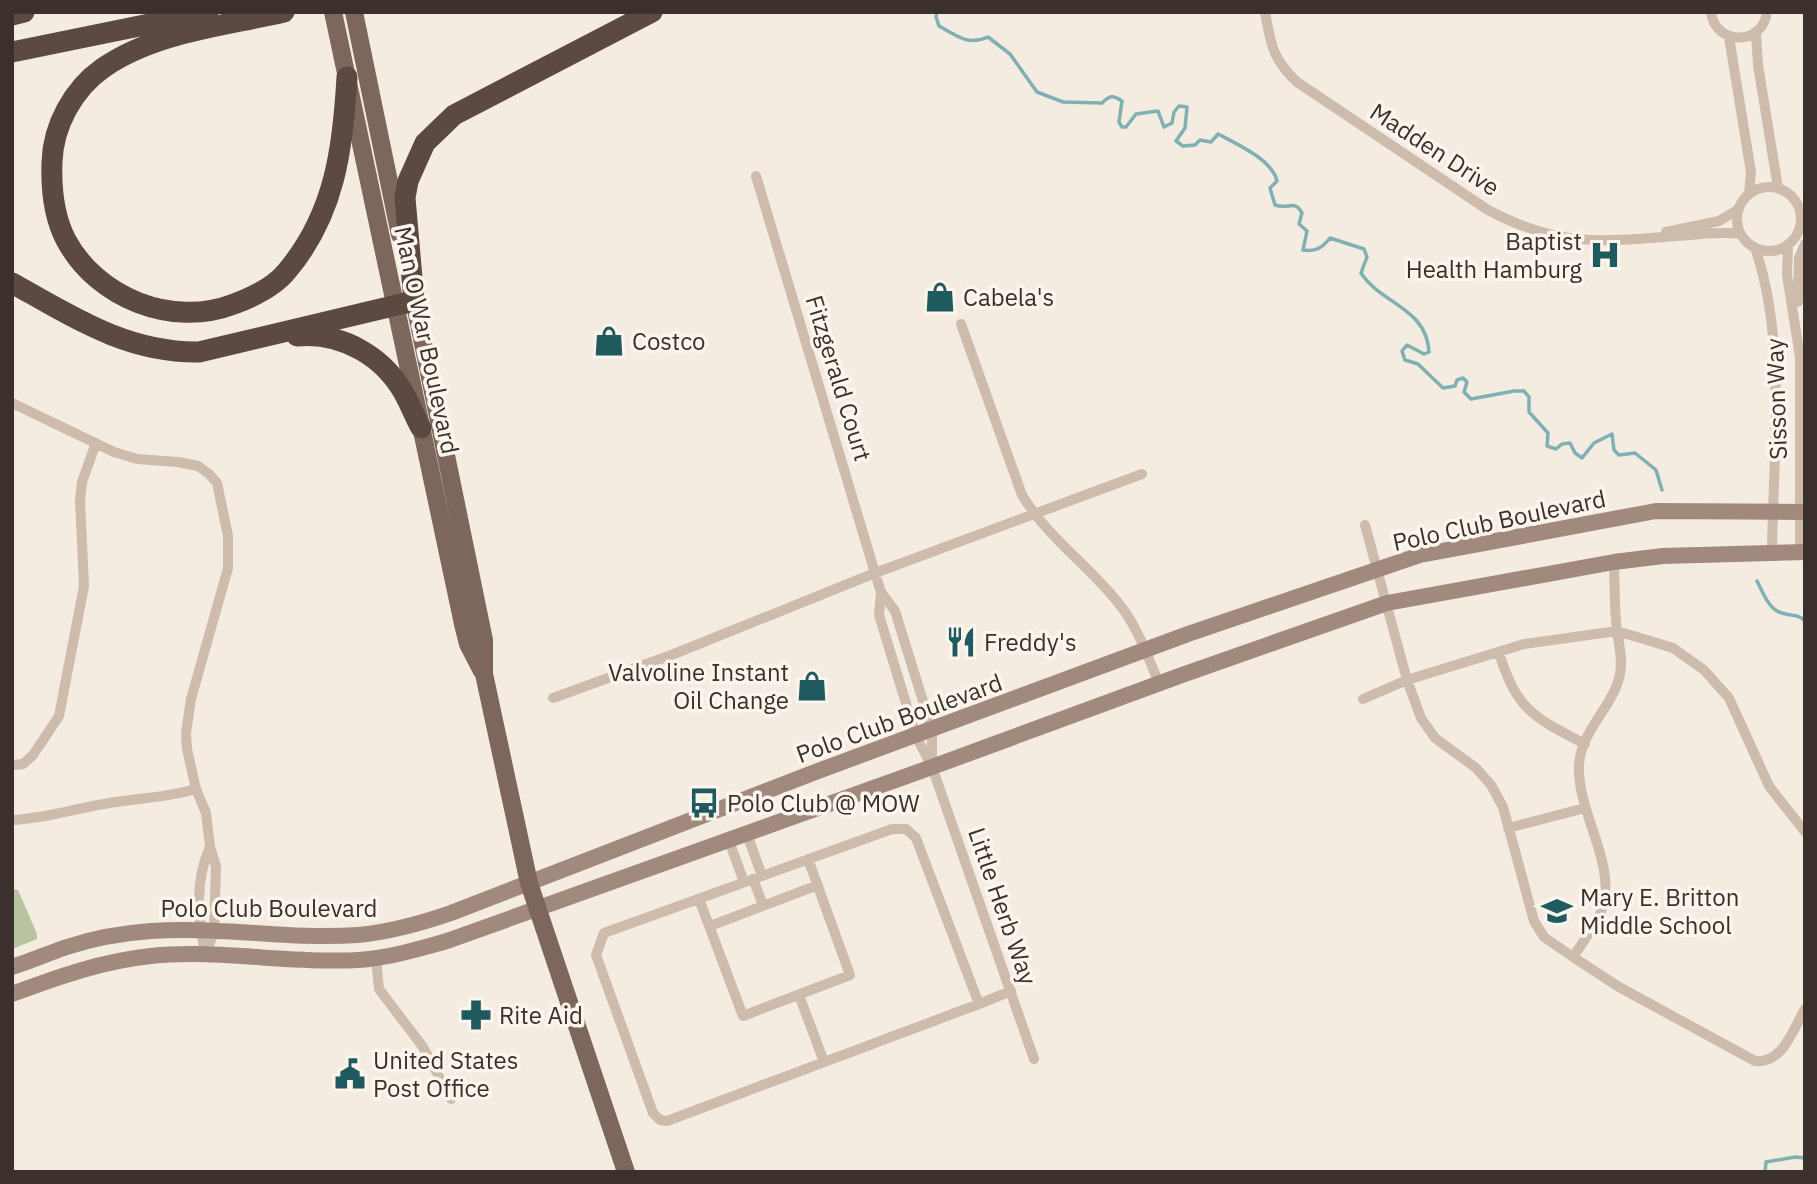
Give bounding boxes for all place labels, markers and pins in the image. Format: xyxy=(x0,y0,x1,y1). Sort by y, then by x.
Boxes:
place label: Baptist Health Hamburg xyxy=(1406,225,1582,285)
hospital icon: Baptist Health Hamburg xyxy=(1588,238,1622,272)
shop icon: Cabela's xyxy=(923,280,957,314)
place label: Cabela's xyxy=(963,281,1054,313)
shop icon: Costco xyxy=(592,324,626,358)
place label: Costco xyxy=(632,325,706,357)
restaurant icon: Freddy's xyxy=(944,625,978,659)
place label: Freddy's xyxy=(984,626,1077,658)
place label: Valvoline Instant Oil Change xyxy=(608,656,789,716)
shop icon: Valvoline Instant Oil Change xyxy=(795,669,829,703)
bus stop icon: Polo Club @ MOW xyxy=(687,786,721,820)
place label: Polo Club @ MOW xyxy=(727,787,920,819)
place label: Mary E. Britton Middle School xyxy=(1580,881,1739,941)
school or university icon: Mary E. Britton Middle School xyxy=(1540,894,1574,928)
pharmacy icon: Rite Aid xyxy=(459,998,493,1032)
place label: Rite Aid xyxy=(499,999,583,1031)
place label: United States Post Office xyxy=(373,1044,518,1104)
public building icon: United States Post Office xyxy=(333,1057,367,1091)

